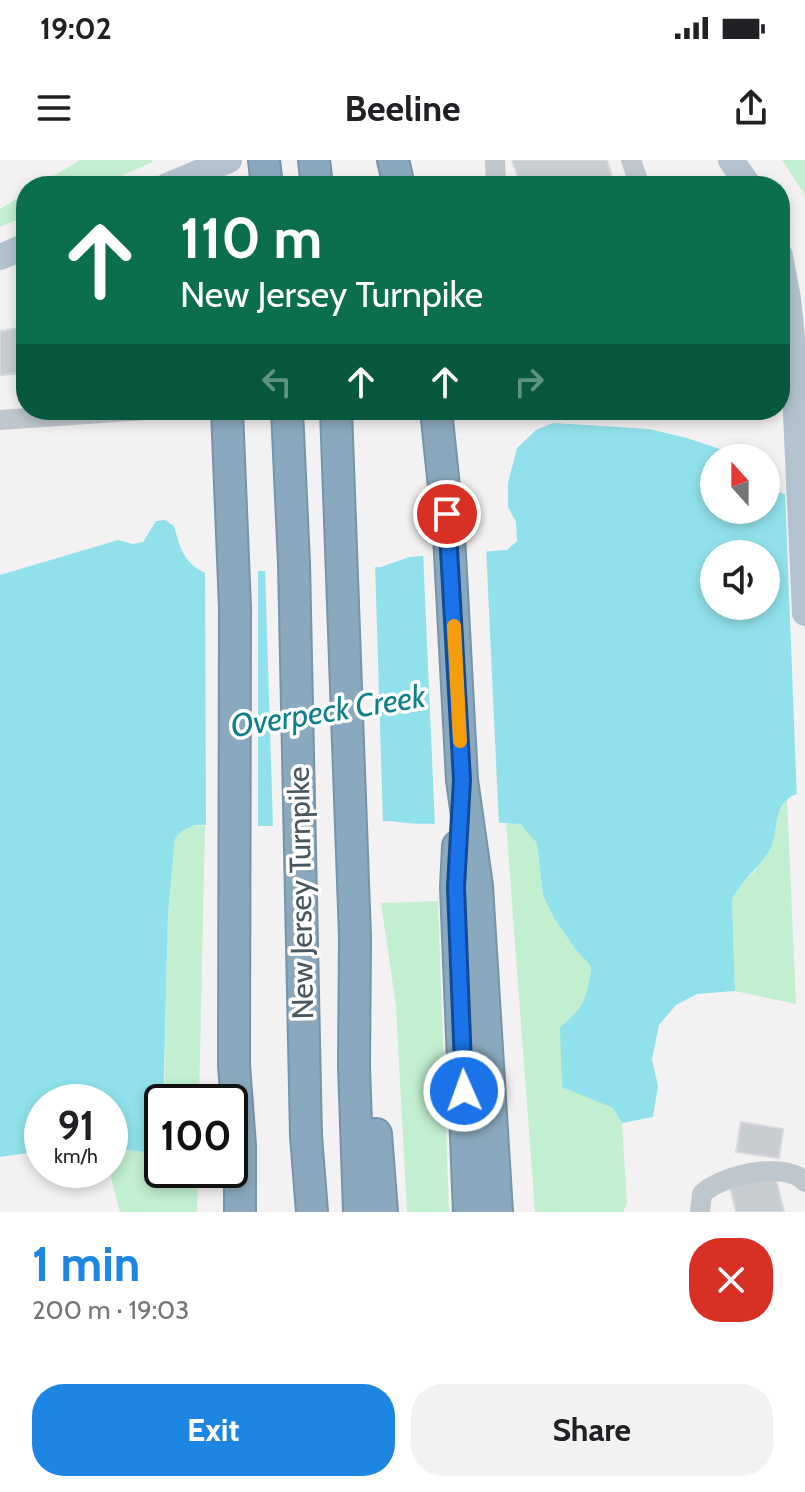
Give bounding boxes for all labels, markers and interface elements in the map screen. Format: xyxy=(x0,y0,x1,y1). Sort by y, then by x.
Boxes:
text: 19:02 xyxy=(40,10,112,47)
icon: menu xyxy=(32,86,76,130)
text: Beeline xyxy=(344,86,461,130)
icon: share xyxy=(729,86,773,130)
text: 110 m xyxy=(180,204,322,272)
icon: ahead xyxy=(48,208,152,312)
text: New Jersey Turnpike xyxy=(180,272,483,316)
icon: left xyxy=(255,360,299,404)
icon: ahead xyxy=(339,360,383,404)
icon: ahead xyxy=(423,360,467,404)
icon: right xyxy=(507,360,551,404)
north arrow xyxy=(700,444,780,524)
map controls xyxy=(700,444,780,620)
pin xyxy=(413,480,481,548)
icon: arrive xyxy=(425,492,469,536)
button: sound xyxy=(700,540,780,620)
water label: Overpeck Creek xyxy=(228,676,429,745)
street label: New Jersey Turnpike xyxy=(280,766,321,1020)
position arrow xyxy=(422,1049,506,1133)
speed limit sign: 100 xyxy=(144,1084,248,1188)
text: 91 xyxy=(57,1101,95,1150)
text: km/h xyxy=(54,1144,98,1168)
text: 1 min xyxy=(32,1235,140,1293)
button: close xyxy=(689,1238,773,1322)
text: 200 m · 19:03 xyxy=(32,1294,189,1326)
button: Exit xyxy=(32,1384,395,1476)
button: Share xyxy=(411,1384,773,1476)

